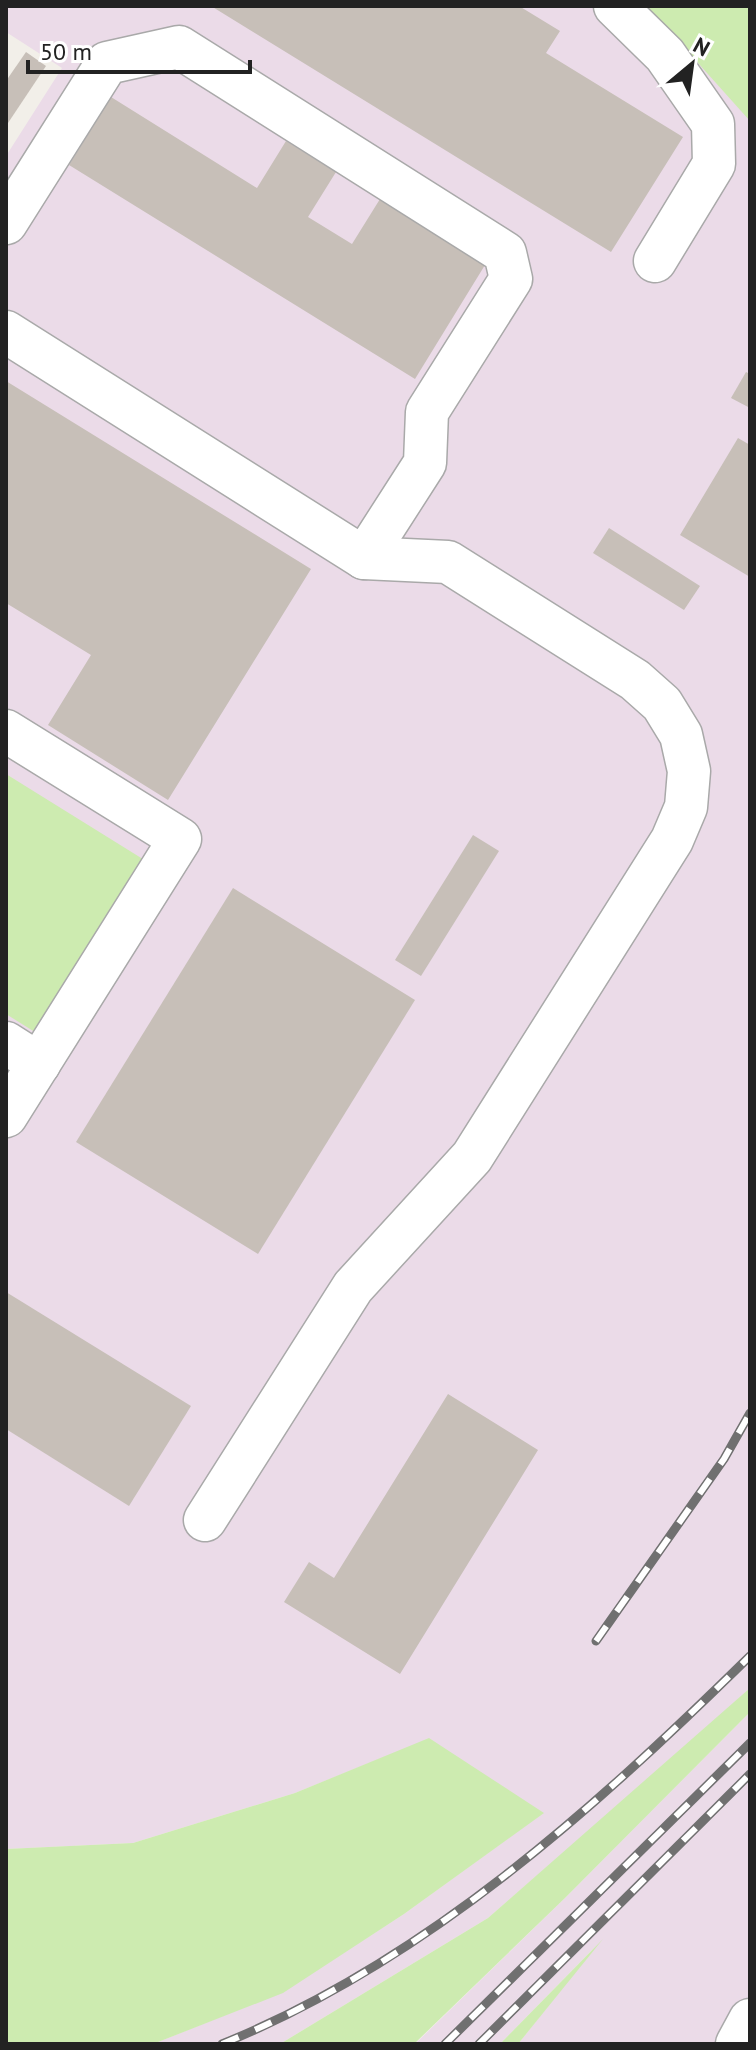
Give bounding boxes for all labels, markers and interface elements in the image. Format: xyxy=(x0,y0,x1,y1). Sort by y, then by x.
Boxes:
scale bar xyxy=(28,24,250,74)
north arrow xyxy=(652,24,732,104)
text: N xyxy=(689,31,715,62)
text: 50 m xyxy=(40,36,92,67)

